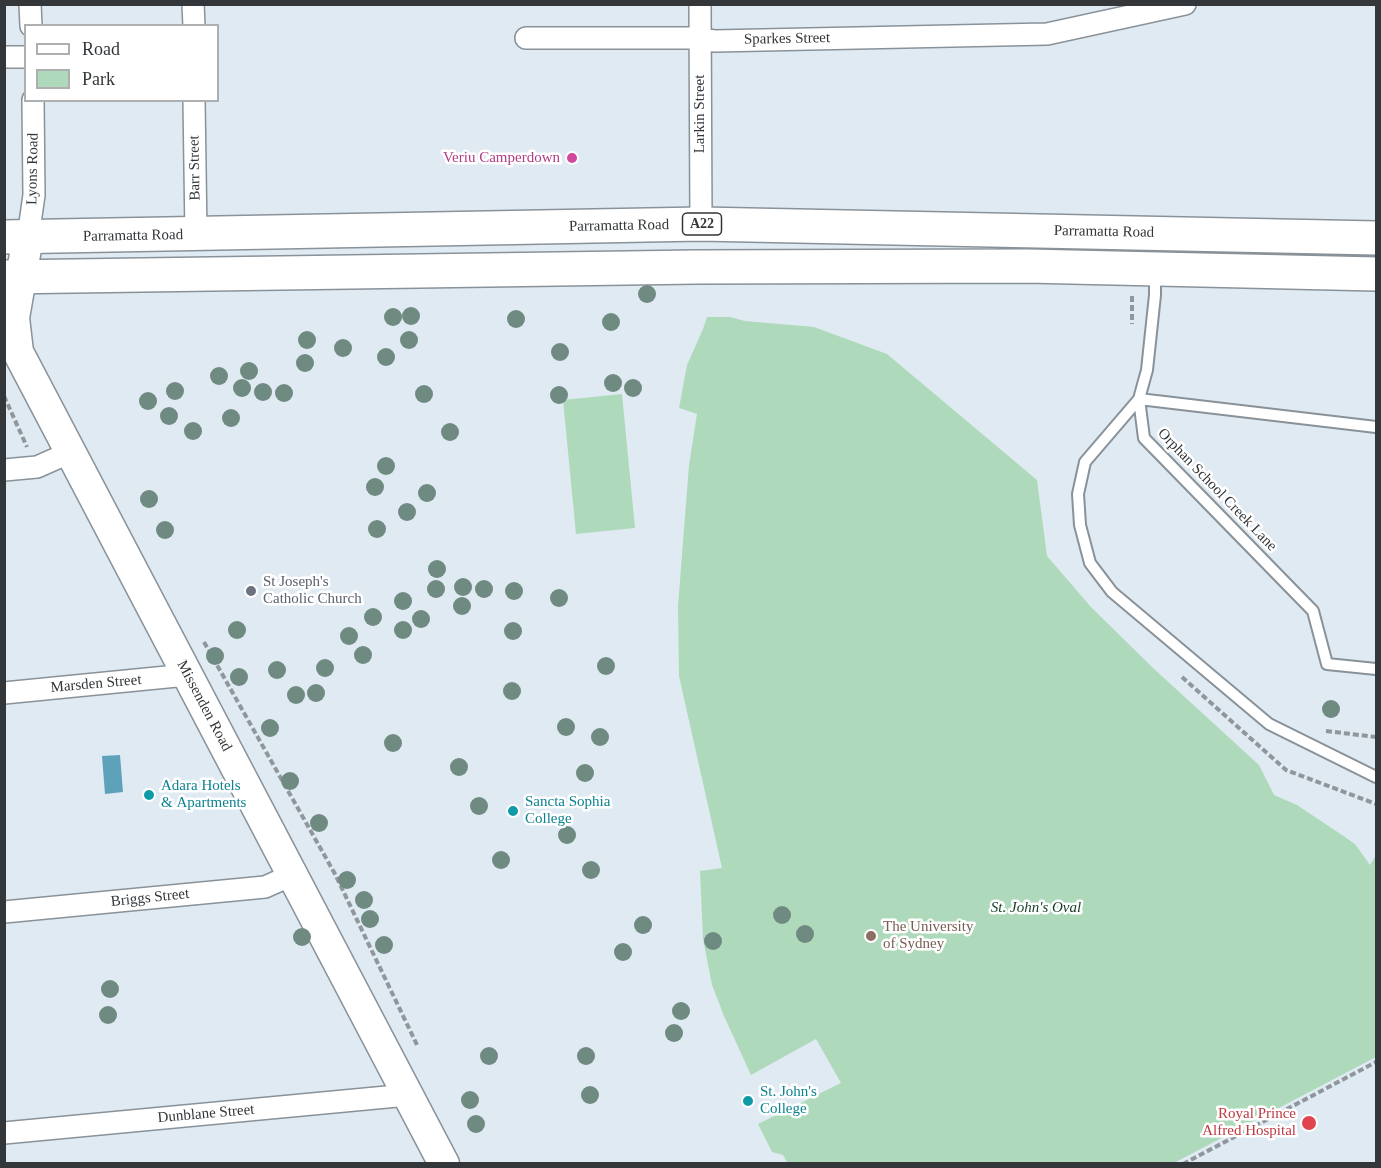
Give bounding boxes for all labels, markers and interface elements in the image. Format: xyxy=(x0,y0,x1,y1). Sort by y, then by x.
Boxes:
legend xyxy=(24,24,219,102)
street label: Sparkes Street xyxy=(744,29,830,49)
text: Road xyxy=(82,39,120,59)
text: Park xyxy=(82,69,115,89)
street label: Larkin Street xyxy=(691,75,709,153)
street label: Lyons Road xyxy=(23,133,43,205)
street label: Barr Street xyxy=(185,135,205,201)
place label: Veriu Camperdown xyxy=(443,149,560,167)
marker: Veriu Camperdown xyxy=(565,151,579,165)
road number: A22 xyxy=(682,213,722,235)
street label: Parramatta Road xyxy=(569,216,669,236)
street label: Parramatta Road xyxy=(1054,222,1154,242)
street label: Parramatta Road xyxy=(83,226,183,246)
street label: Orphan School Creek Lane xyxy=(1154,425,1280,555)
place label: St Joseph's Catholic Church xyxy=(263,573,362,608)
marker: St Joseph's Catholic Church xyxy=(244,584,258,598)
street label: Missenden Road xyxy=(172,657,236,755)
street label: Marsden Street xyxy=(50,671,142,697)
place label: Adara Hotels & Apartments xyxy=(161,777,246,812)
marker: Adara Hotels & Apartments xyxy=(142,788,156,802)
place label: Sancta Sophia College xyxy=(525,793,610,828)
marker: Sancta Sophia College xyxy=(506,804,520,818)
street label: Briggs Street xyxy=(110,885,190,911)
park label: St. John's Oval xyxy=(991,899,1081,917)
place label: The University of Sydney xyxy=(883,918,973,953)
marker: The University of Sydney xyxy=(864,929,878,943)
place label: St. John's College xyxy=(760,1083,817,1118)
marker: St. John's College xyxy=(741,1094,755,1108)
street label: Dunblane Street xyxy=(157,1101,255,1127)
place label: Royal Prince Alfred Hospital xyxy=(1202,1105,1296,1140)
marker: Royal Prince Alfred Hospital xyxy=(1300,1114,1318,1132)

